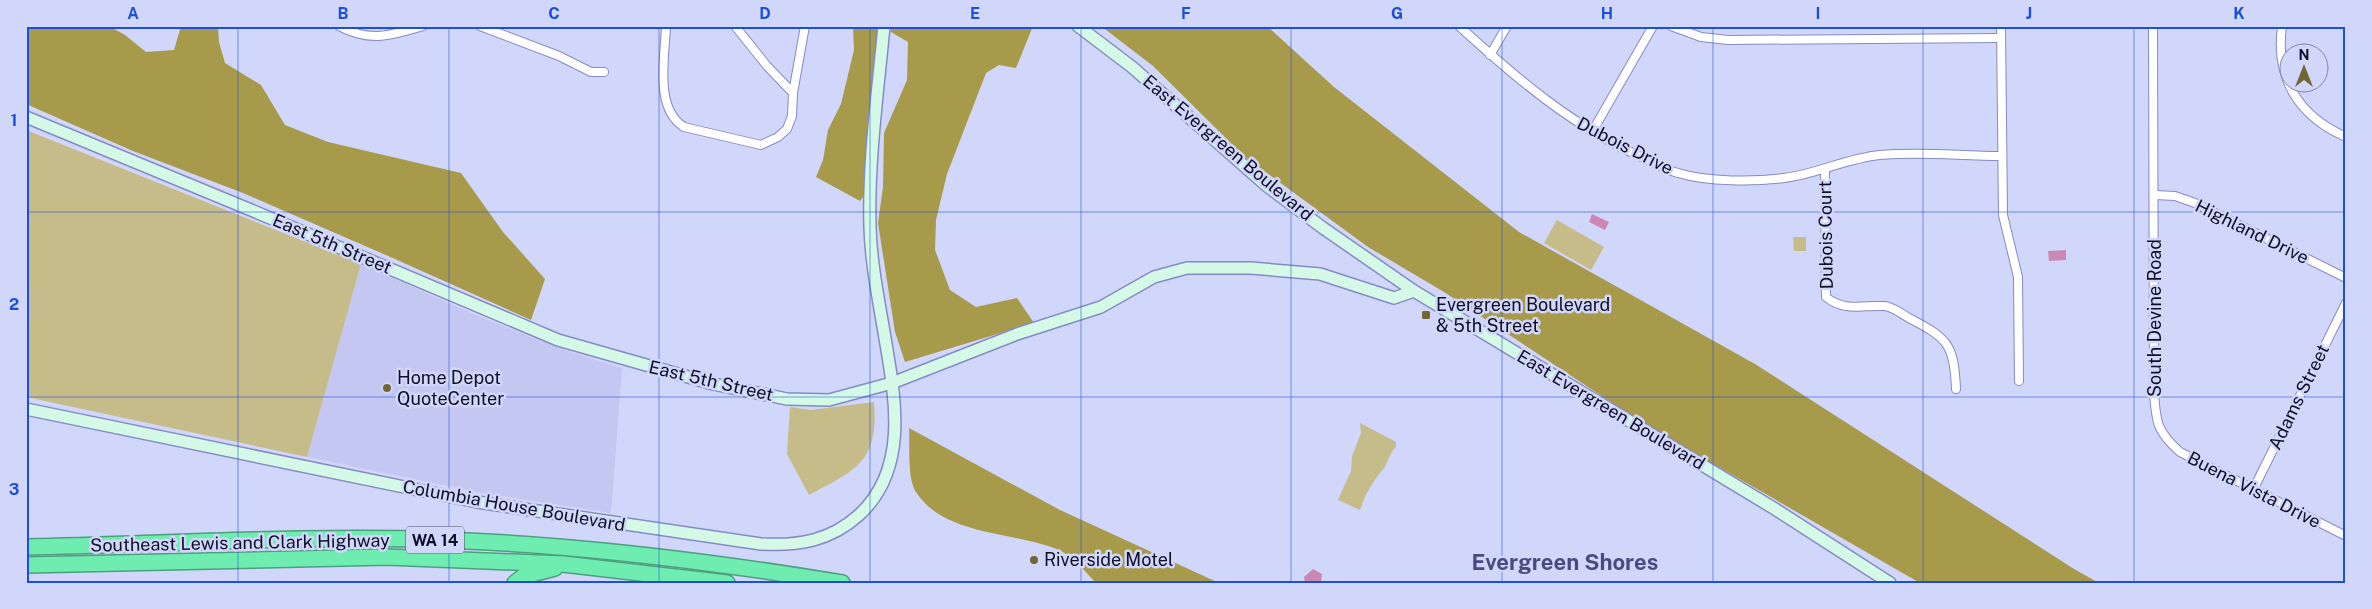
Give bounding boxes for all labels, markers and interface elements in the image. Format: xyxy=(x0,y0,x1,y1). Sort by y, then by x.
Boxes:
text: A xyxy=(127,4,139,23)
text: B xyxy=(338,4,349,23)
text: C xyxy=(548,4,560,23)
text: D xyxy=(759,4,771,23)
text: E xyxy=(970,4,980,23)
text: F xyxy=(1181,4,1191,23)
text: G xyxy=(1391,4,1403,23)
text: H xyxy=(1601,4,1613,23)
text: I xyxy=(1816,4,1820,23)
text: J xyxy=(2026,4,2032,23)
text: K xyxy=(2233,4,2245,23)
north arrow xyxy=(2280,42,2330,92)
text: N xyxy=(2299,47,2309,63)
street label: East Evergreen Boulevard xyxy=(1139,70,1318,225)
text: 1 xyxy=(11,111,17,130)
street label: Dubois Drive xyxy=(1574,112,1677,179)
street label: Dubois Court xyxy=(1814,180,1837,290)
street label: Highland Drive xyxy=(2192,195,2312,268)
street label: East 5th Street xyxy=(270,209,395,278)
street label: South Devine Road xyxy=(2144,239,2165,397)
place label: Evergreen Boulevard & 5th Street xyxy=(1436,294,1610,336)
text: 2 xyxy=(9,295,19,314)
marker: Evergreen Boulevard & 5th Street xyxy=(1420,309,1432,321)
street label: Adams Street xyxy=(2264,341,2333,453)
street label: East Evergreen Boulevard xyxy=(1513,345,1709,474)
street label: East 5th Street xyxy=(647,356,775,405)
place label: Home Depot QuoteCenter xyxy=(397,367,504,409)
marker: Home Depot QuoteCenter xyxy=(381,382,393,394)
street label: Buena Vista Drive xyxy=(2184,447,2324,532)
street label: Columbia House Boulevard xyxy=(401,476,627,535)
text: 3 xyxy=(9,480,19,499)
road number: WA 14 xyxy=(406,526,464,554)
street label: Southeast Lewis and Clark Highway xyxy=(90,529,390,556)
place label: Riverside Motel xyxy=(1044,549,1173,570)
district label: Evergreen Shores xyxy=(1472,549,1658,575)
marker: Riverside Motel xyxy=(1028,554,1040,566)

